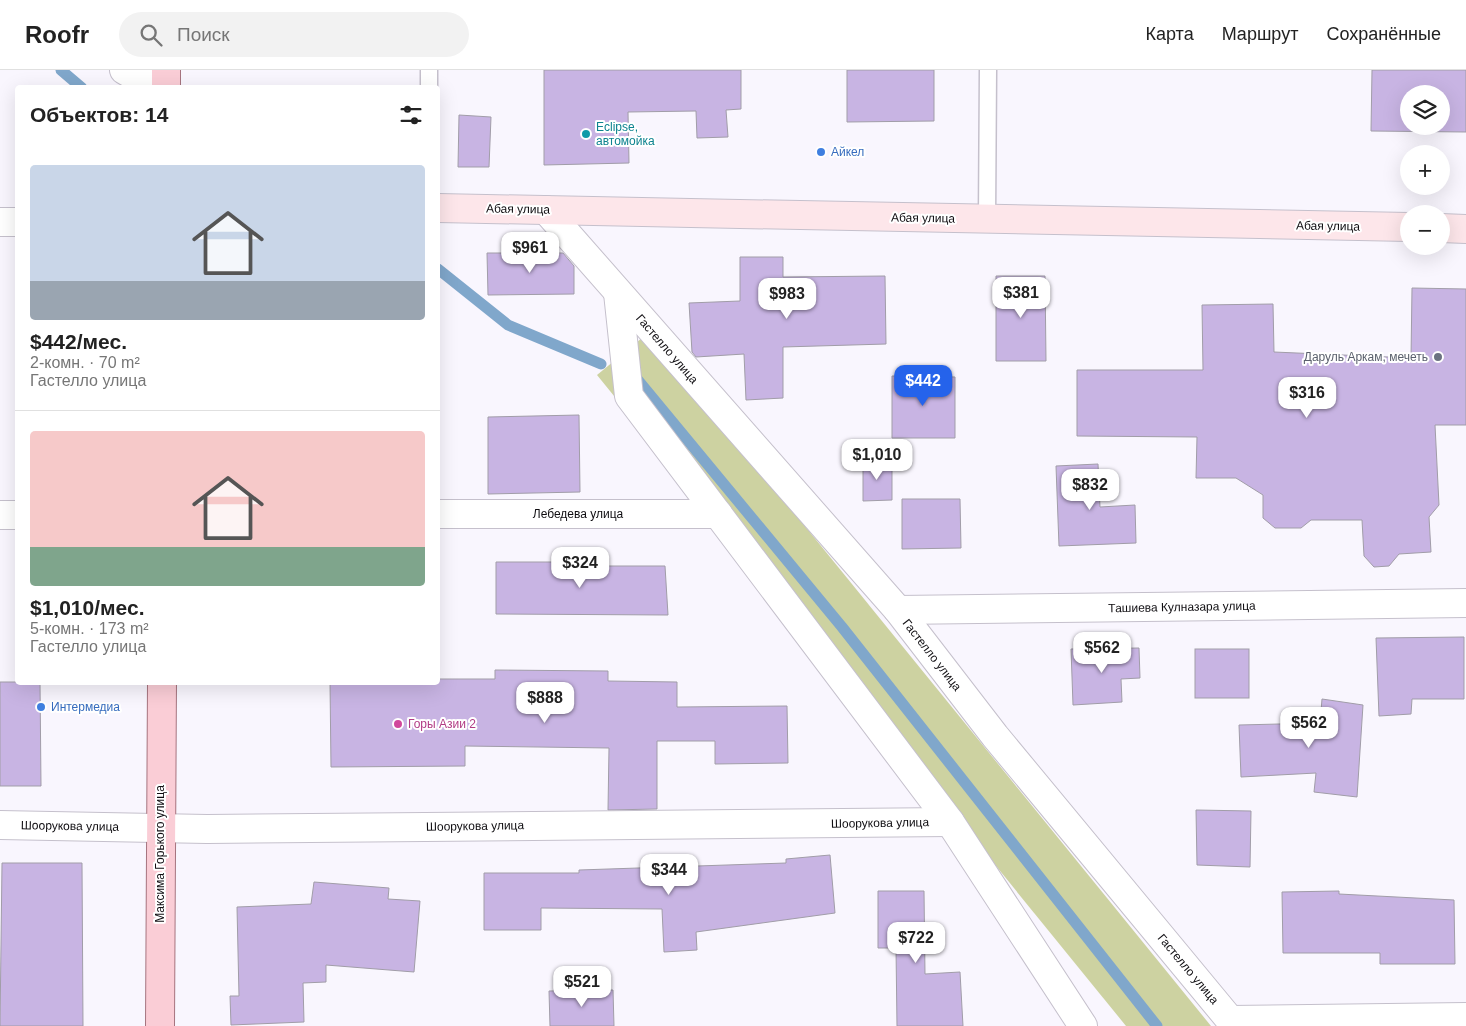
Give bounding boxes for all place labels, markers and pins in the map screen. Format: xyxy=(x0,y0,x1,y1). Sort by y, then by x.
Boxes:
place label: Eclipse, автомойка xyxy=(596,120,655,148)
marker: Eclipse, автомойка xyxy=(580,128,592,140)
place label: Айкел xyxy=(831,145,864,159)
marker: Айкел xyxy=(815,146,827,158)
pin: $961 xyxy=(500,232,560,274)
pin: $381 xyxy=(991,276,1051,319)
pin: $983 xyxy=(757,278,817,320)
place label: Даруль Аркам, мечеть xyxy=(1304,350,1428,364)
marker: Даруль Аркам, мечеть xyxy=(1432,351,1444,363)
pin: $442 xyxy=(893,364,953,407)
pin: $316 xyxy=(1277,376,1337,419)
pin: $1,010 xyxy=(836,438,918,481)
pin: $832 xyxy=(1060,468,1120,511)
pin: $324 xyxy=(550,546,610,589)
pin: $562 xyxy=(1072,632,1132,674)
pin: $888 xyxy=(515,682,575,724)
place label: Интермедиа xyxy=(51,700,120,714)
marker: Интермедиа xyxy=(35,701,47,713)
pin: $562 xyxy=(1279,706,1339,749)
place label: Горы Азии 2 xyxy=(408,717,476,731)
marker: Горы Азии 2 xyxy=(392,718,404,730)
pin: $344 xyxy=(639,854,699,896)
pin: $722 xyxy=(886,922,946,964)
pin: $521 xyxy=(552,966,612,1008)

